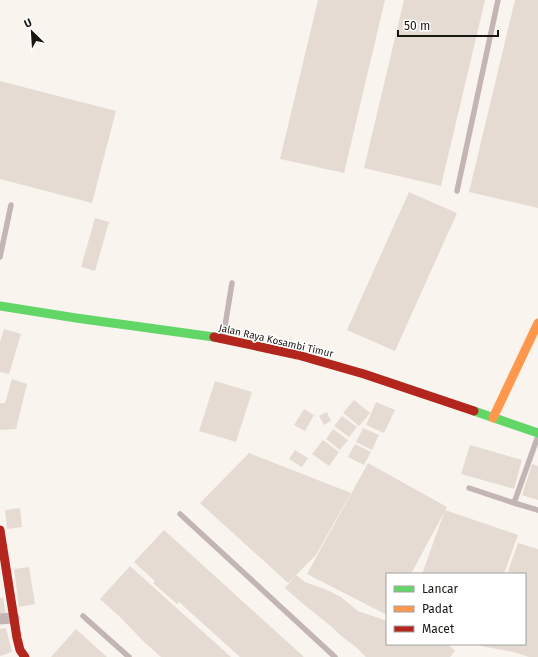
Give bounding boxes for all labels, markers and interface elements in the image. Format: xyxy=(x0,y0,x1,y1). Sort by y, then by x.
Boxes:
north arrow xyxy=(12,12,52,52)
scale bar xyxy=(398,12,498,38)
text: U xyxy=(22,16,34,31)
text: 50 m xyxy=(404,19,430,33)
street label: Jalan Raya Kosambi Timur xyxy=(218,322,335,360)
legend xyxy=(386,573,526,645)
text: Lancar xyxy=(422,582,459,596)
text: Padat xyxy=(422,602,454,616)
text: Macet xyxy=(422,622,455,636)

